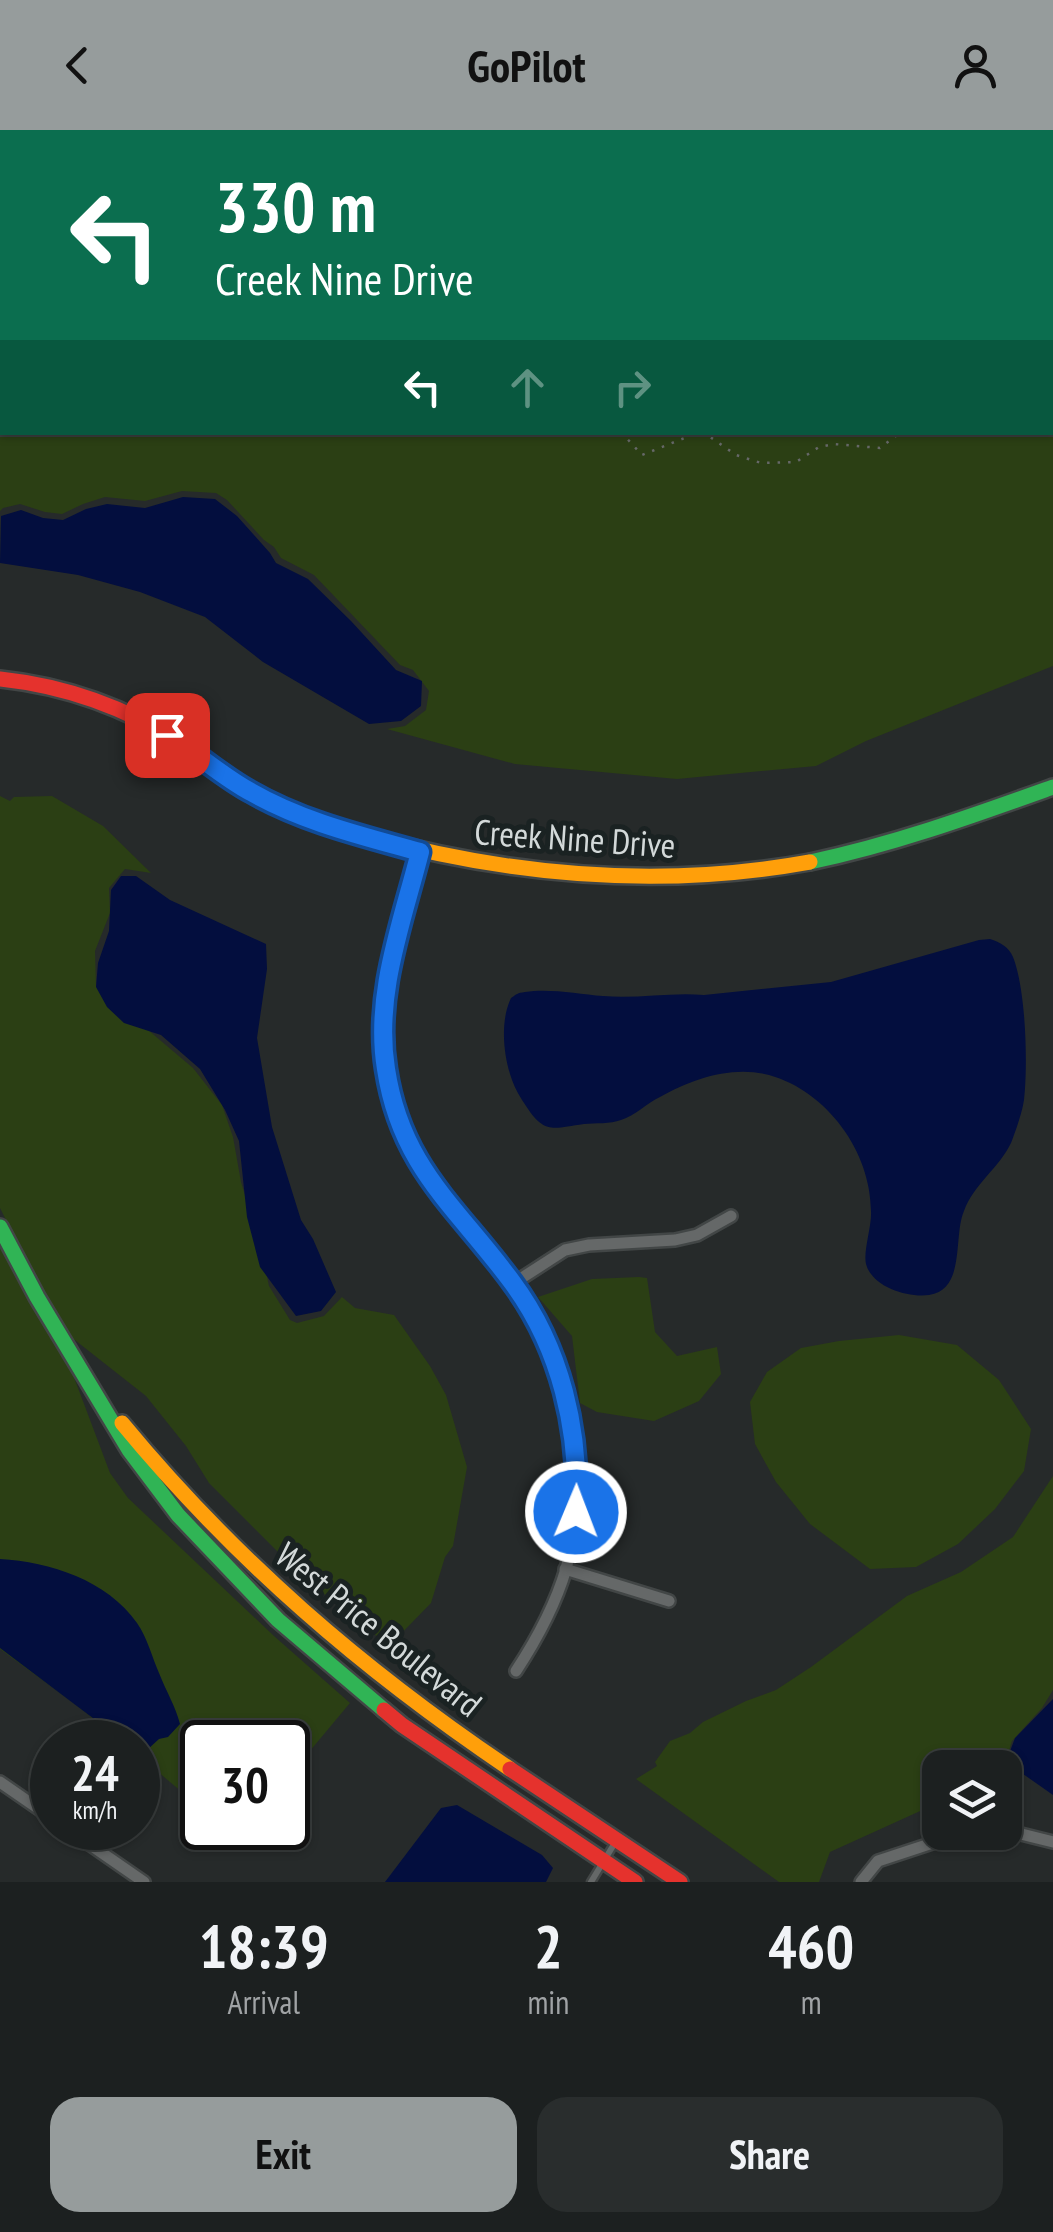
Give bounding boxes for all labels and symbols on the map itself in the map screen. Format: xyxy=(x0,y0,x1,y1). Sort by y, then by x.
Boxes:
pin xyxy=(125,693,210,778)
street label: Creek Nine Drive xyxy=(473,808,677,868)
position arrow xyxy=(524,1460,628,1564)
street label: West Price Boulevard xyxy=(266,1532,492,1726)
speed limit sign: 30 xyxy=(180,1720,310,1850)

